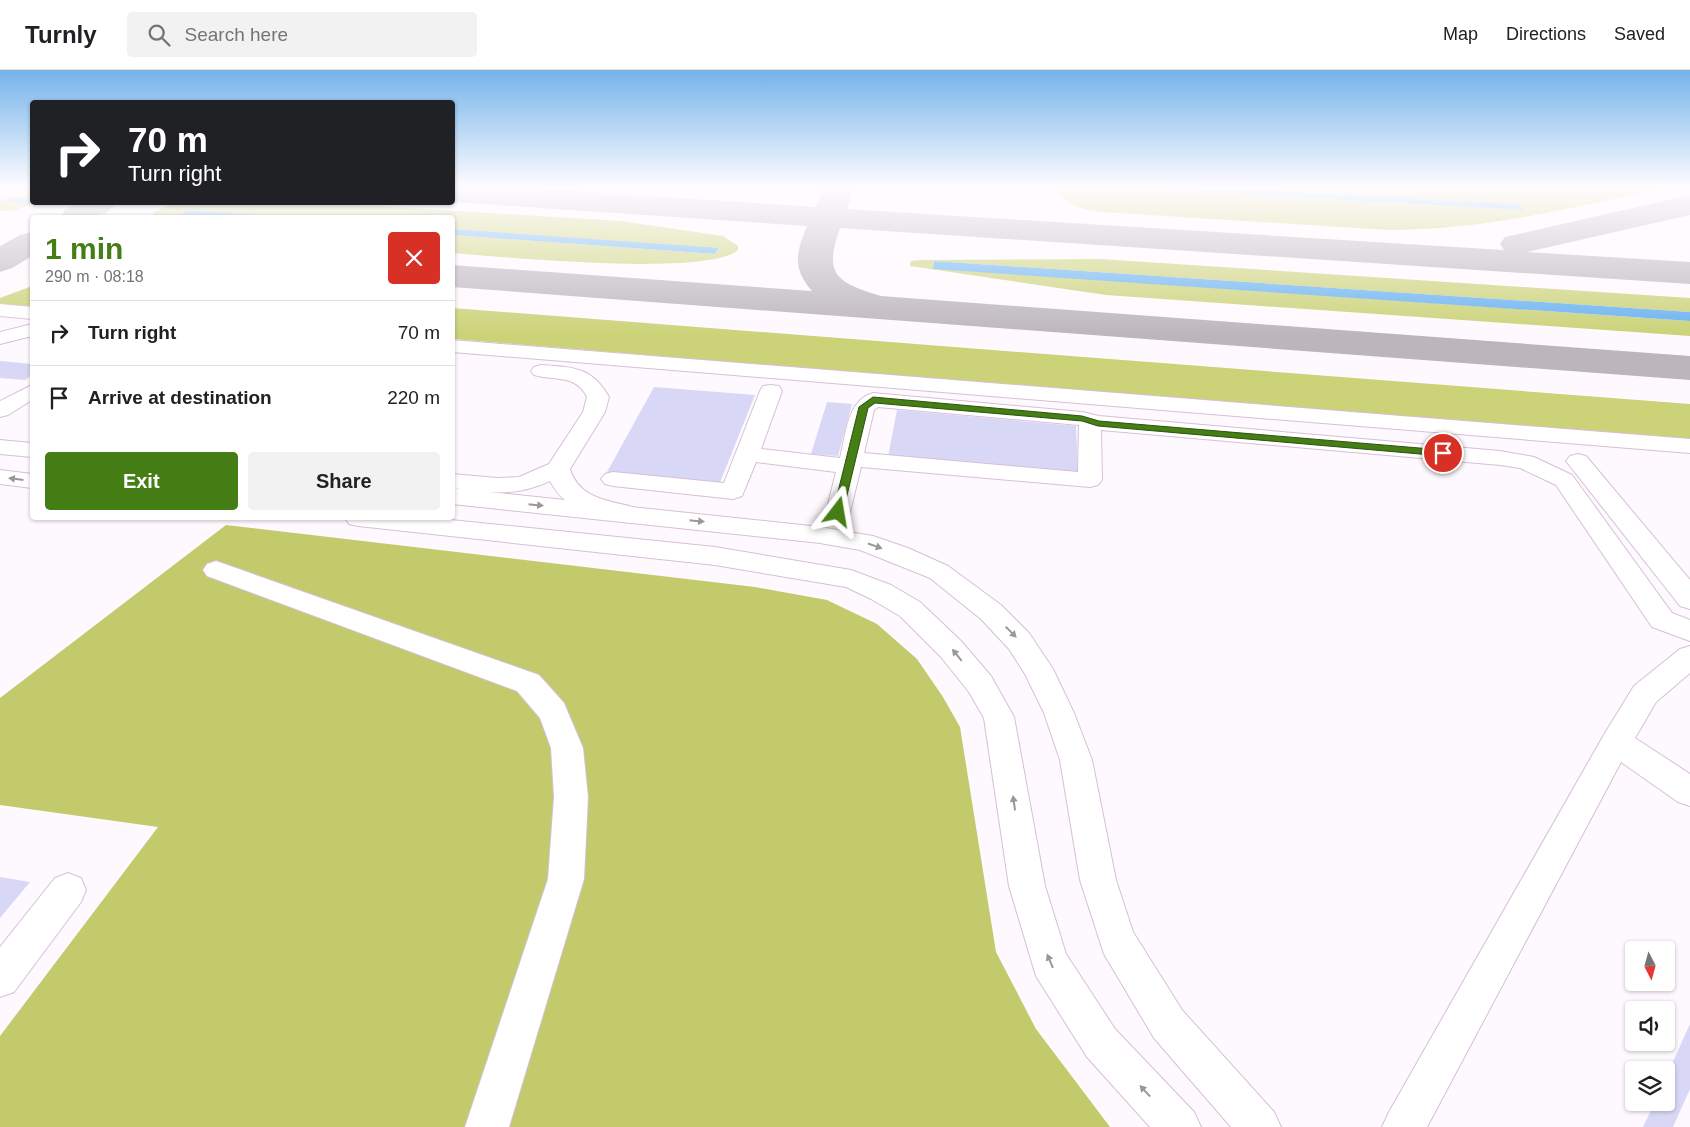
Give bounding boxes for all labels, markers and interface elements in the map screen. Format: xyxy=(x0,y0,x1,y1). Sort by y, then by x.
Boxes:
search box xyxy=(127,12,477,57)
text: Turnly xyxy=(25,21,97,48)
icon: search xyxy=(145,21,173,49)
text: Search here xyxy=(185,24,288,45)
text: Map xyxy=(1443,24,1478,44)
text: Directions xyxy=(1506,24,1586,44)
text: Saved xyxy=(1614,24,1665,44)
icon: right xyxy=(45,120,110,185)
text: 70 m xyxy=(128,120,208,159)
text: Turn right xyxy=(128,161,221,186)
text: 1 min xyxy=(45,232,123,265)
button: close xyxy=(388,232,440,284)
text: 290 m · 08:18 xyxy=(45,268,144,285)
icon: right xyxy=(45,319,73,347)
text: Turn right xyxy=(88,322,176,343)
text: 70 m xyxy=(398,322,440,343)
icon: arrive xyxy=(45,384,73,412)
text: Arrive at destination xyxy=(88,387,272,408)
text: 220 m xyxy=(387,387,440,408)
pin xyxy=(1422,432,1464,474)
icon: arrive xyxy=(1429,439,1457,467)
button: Exit xyxy=(45,452,238,510)
button: Share xyxy=(248,452,440,510)
one-way arrow xyxy=(8,475,24,483)
position arrow xyxy=(811,485,863,537)
one-way arrow xyxy=(528,501,544,509)
one-way arrow xyxy=(690,518,706,526)
one-way arrow xyxy=(868,543,883,550)
one-way arrow xyxy=(1004,626,1016,638)
one-way arrow xyxy=(951,649,962,662)
one-way arrow xyxy=(1010,795,1018,811)
north arrow xyxy=(1625,941,1675,991)
map controls xyxy=(1625,941,1675,1111)
one-way arrow xyxy=(1046,954,1054,968)
button: sound xyxy=(1625,1001,1675,1051)
button: layers xyxy=(1625,1061,1675,1111)
one-way arrow xyxy=(1139,1086,1151,1098)

